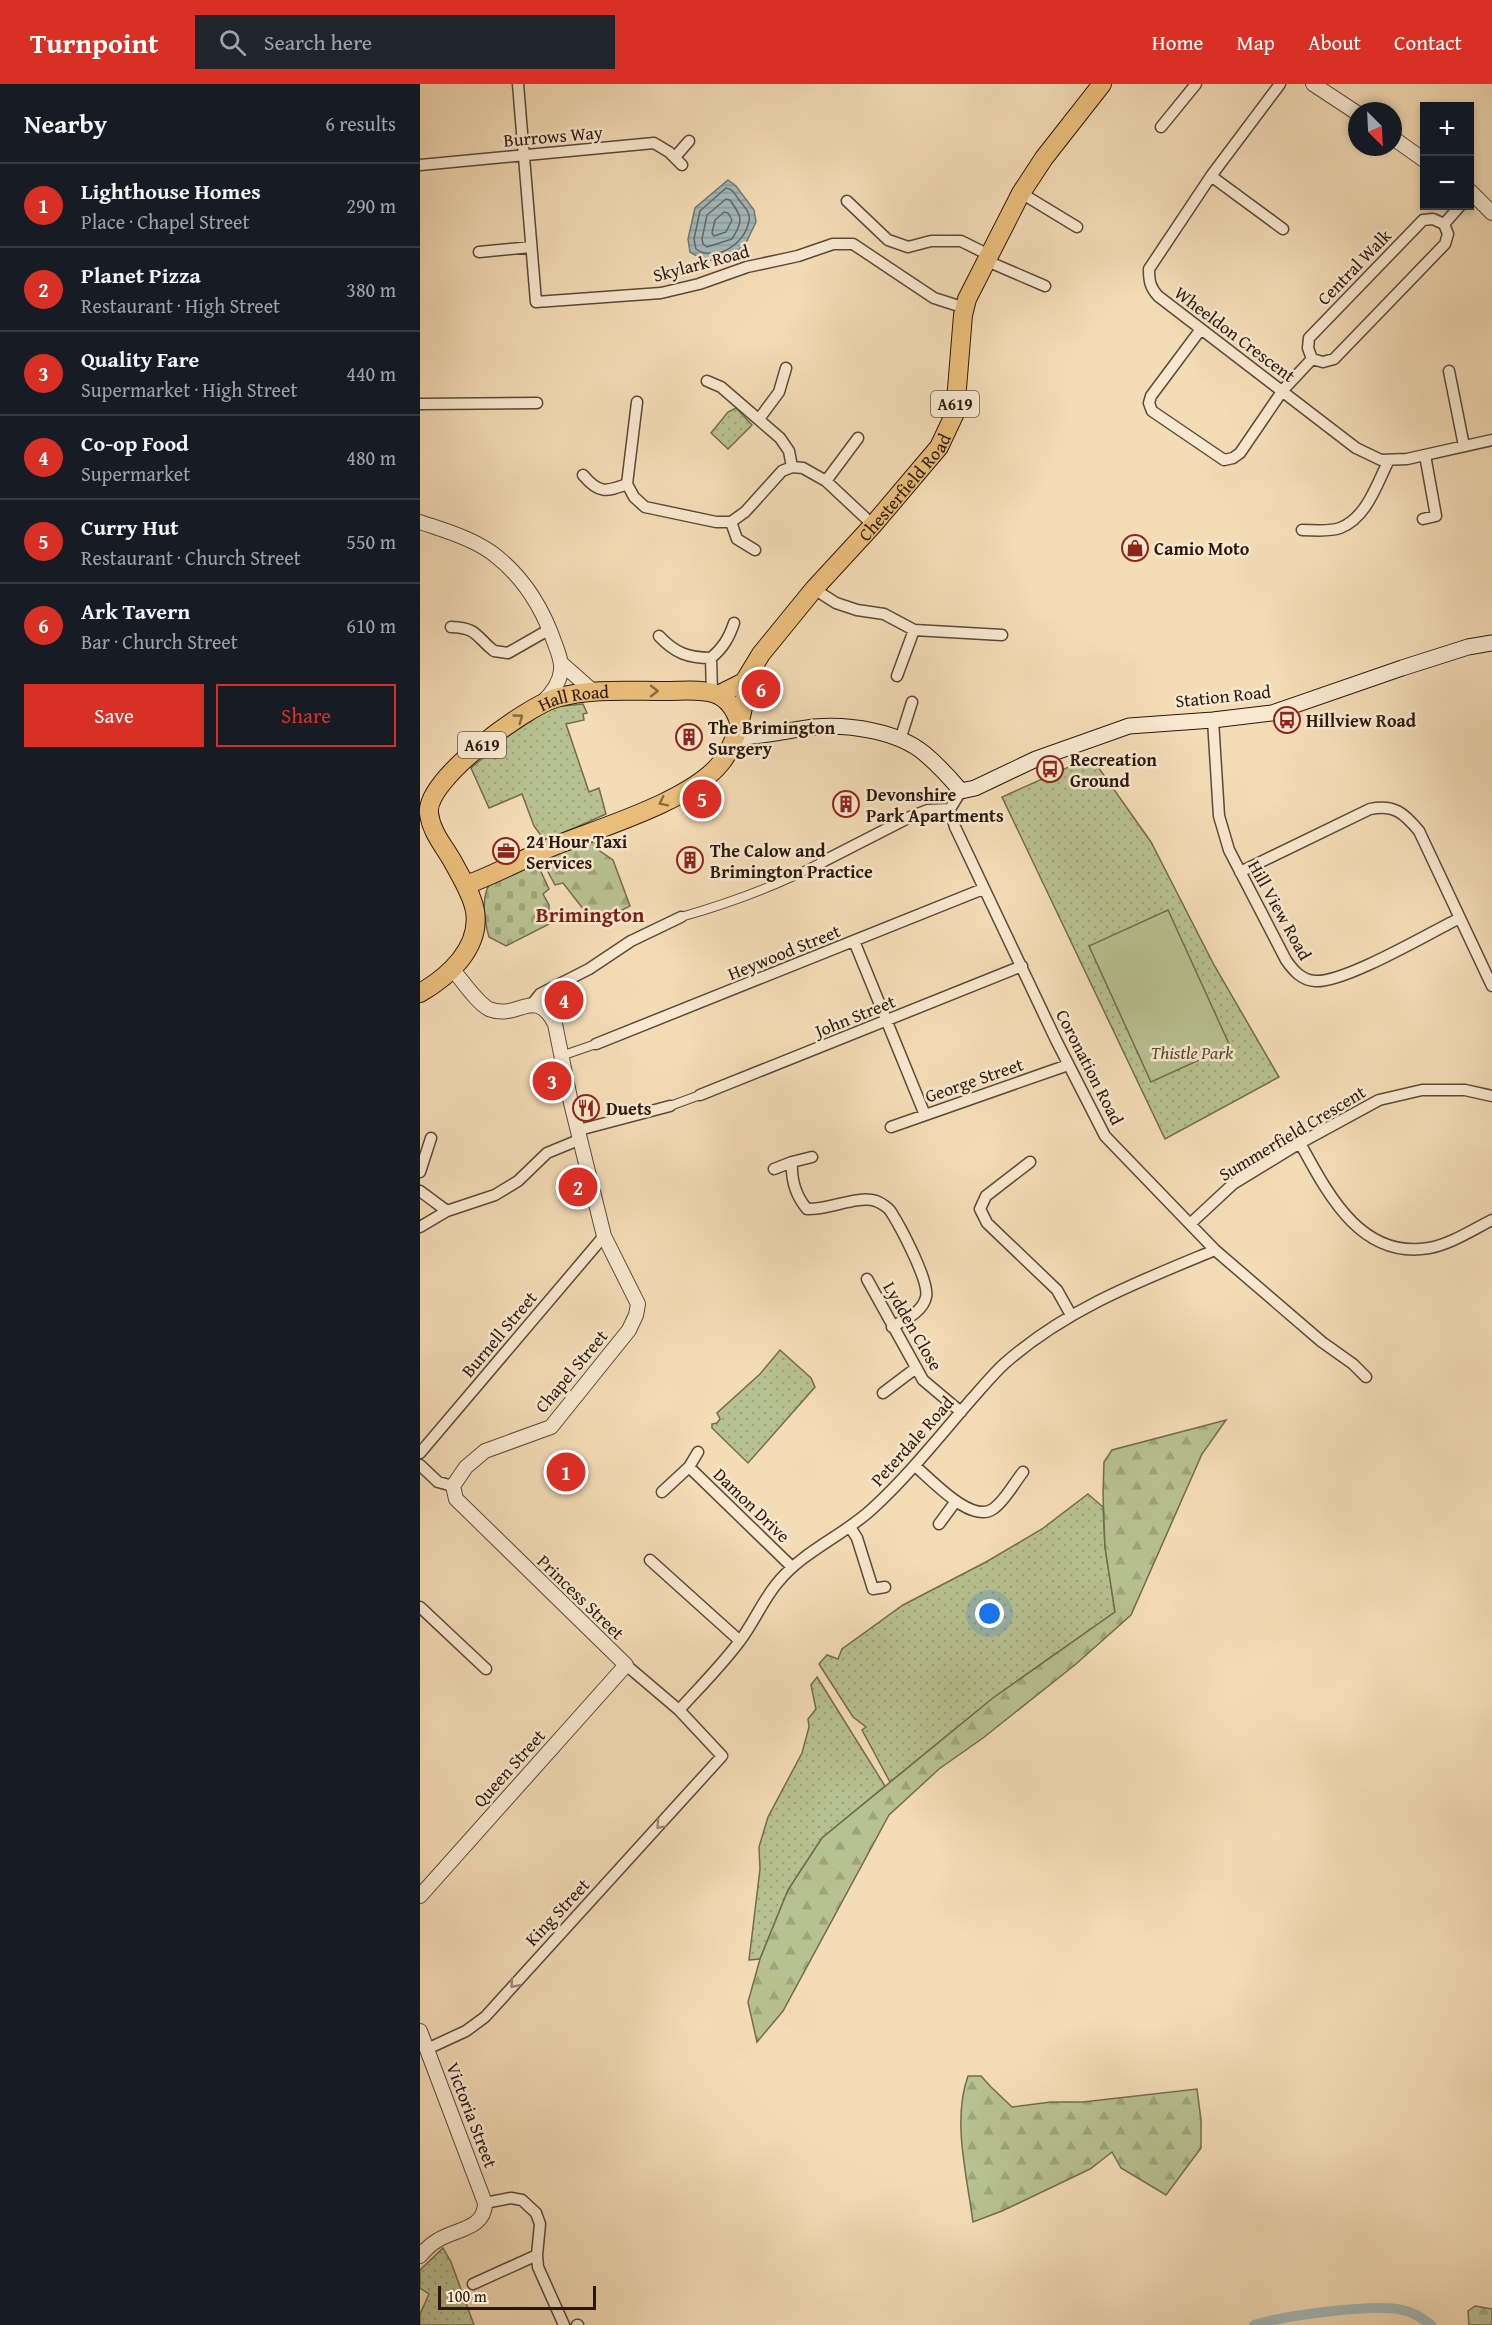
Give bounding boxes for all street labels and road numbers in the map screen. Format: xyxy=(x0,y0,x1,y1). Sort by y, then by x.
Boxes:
street label: Burrows Way xyxy=(502,118,604,154)
street label: Central Walk xyxy=(1311,222,1398,311)
street label: Skylark Road xyxy=(650,237,753,289)
street label: Wheeldon Crescent xyxy=(1169,279,1302,389)
road number: A619 xyxy=(931,391,979,417)
street label: Chesterfield Road xyxy=(851,428,957,547)
street label: Hall Road xyxy=(533,677,610,717)
street label: Station Road xyxy=(1174,678,1273,714)
road number: A619 xyxy=(458,732,506,758)
street label: Hill View Road xyxy=(1241,855,1319,965)
street label: Heywood Street xyxy=(724,917,845,987)
street label: John Street xyxy=(809,987,900,1045)
street label: Coronation Road xyxy=(1049,1005,1131,1130)
street label: George Street xyxy=(921,1050,1027,1109)
street label: Summerfield Crescent xyxy=(1213,1078,1371,1188)
street label: Lydden Close xyxy=(877,1276,949,1376)
street label: Burnell Street xyxy=(455,1284,544,1383)
street label: Chapel Street xyxy=(528,1323,614,1418)
street label: Peterdale Road xyxy=(864,1390,960,1492)
street label: Damon Drive xyxy=(707,1461,797,1549)
street label: Princess Street xyxy=(531,1548,631,1646)
street label: Queen Street xyxy=(466,1722,552,1813)
street label: King Street xyxy=(518,1872,596,1952)
street label: Victoria Street xyxy=(440,2058,505,2172)

